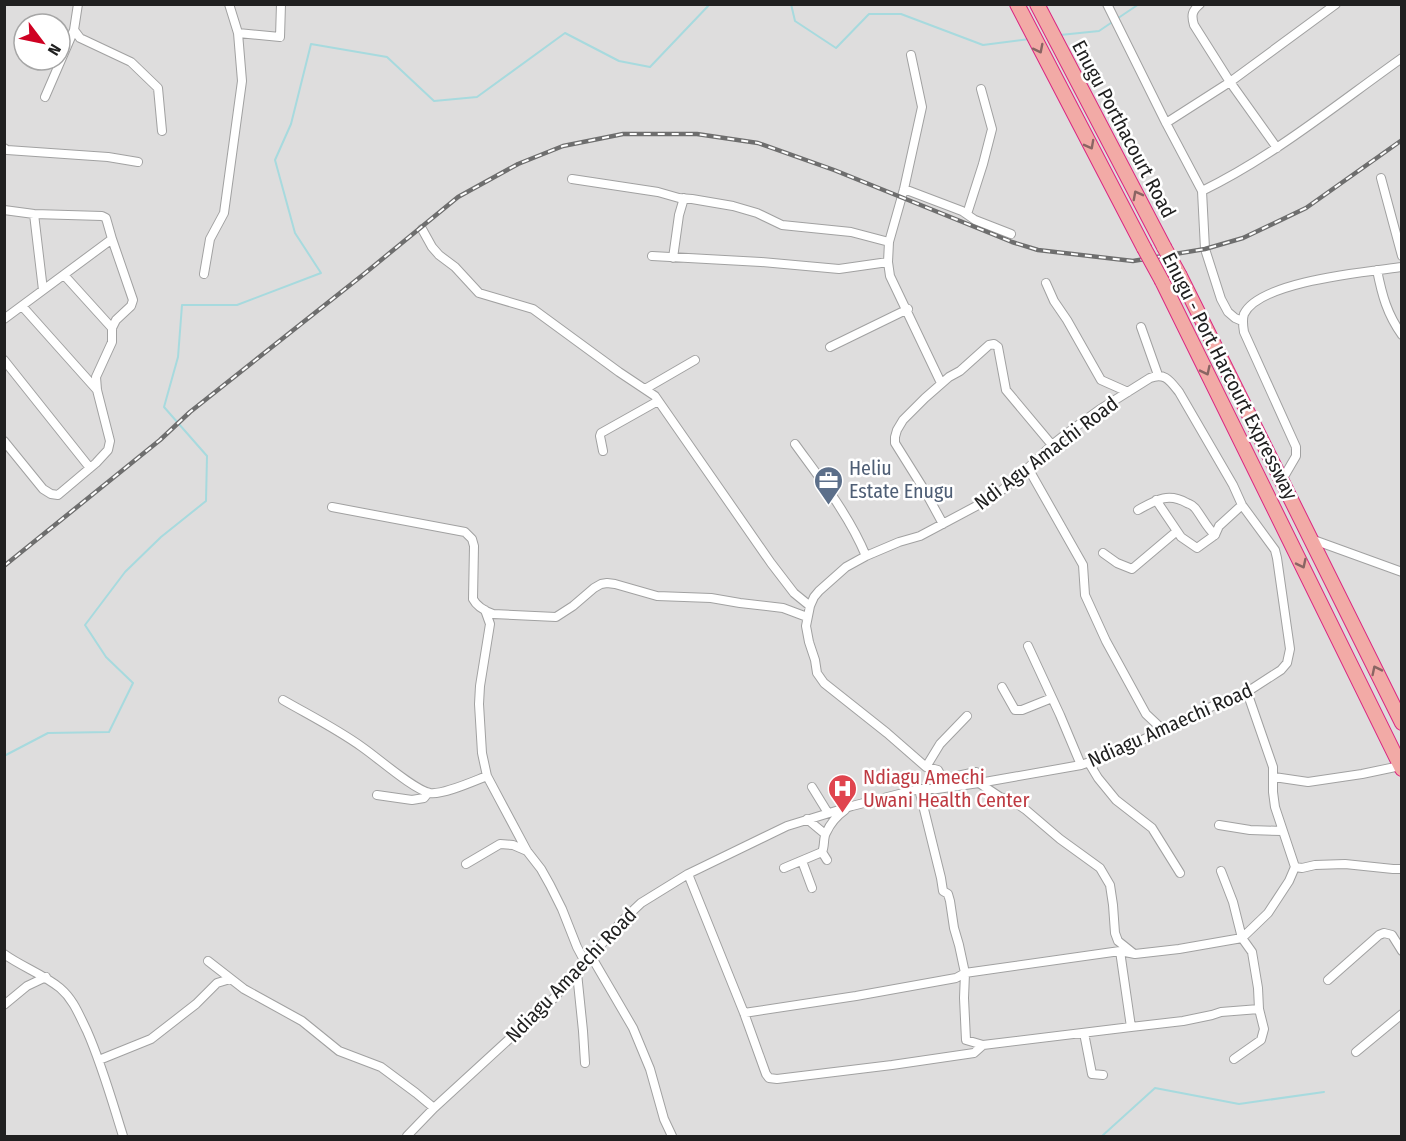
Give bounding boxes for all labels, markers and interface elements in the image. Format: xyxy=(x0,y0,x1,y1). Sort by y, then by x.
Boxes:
north arrow xyxy=(12,12,72,72)
street label: Enugu Porthacourt Road xyxy=(1067,36,1181,222)
text: N xyxy=(44,41,65,59)
one-way arrow xyxy=(1032,42,1044,53)
one-way arrow xyxy=(1083,138,1094,149)
one-way arrow xyxy=(1133,191,1144,201)
street label: Enugu - Port Harcourt Expressway xyxy=(1157,248,1303,504)
one-way arrow xyxy=(1199,364,1211,375)
street label: Ndi Agu Amachi Road xyxy=(970,391,1122,515)
place label: Heliu Estate Enugu xyxy=(849,456,954,503)
office icon: Heliu Estate Enugu xyxy=(812,464,844,506)
one-way arrow xyxy=(1295,558,1306,569)
one-way arrow xyxy=(1372,665,1383,676)
street label: Ndiagu Amaechi Road xyxy=(1084,678,1256,772)
place label: Ndiagu Amechi Uwani Health Center xyxy=(863,765,1029,812)
hospital icon: Ndiagu Amechi Uwani Health Center xyxy=(826,772,858,814)
street label: Ndiagu Amaechi Road xyxy=(501,903,641,1047)

